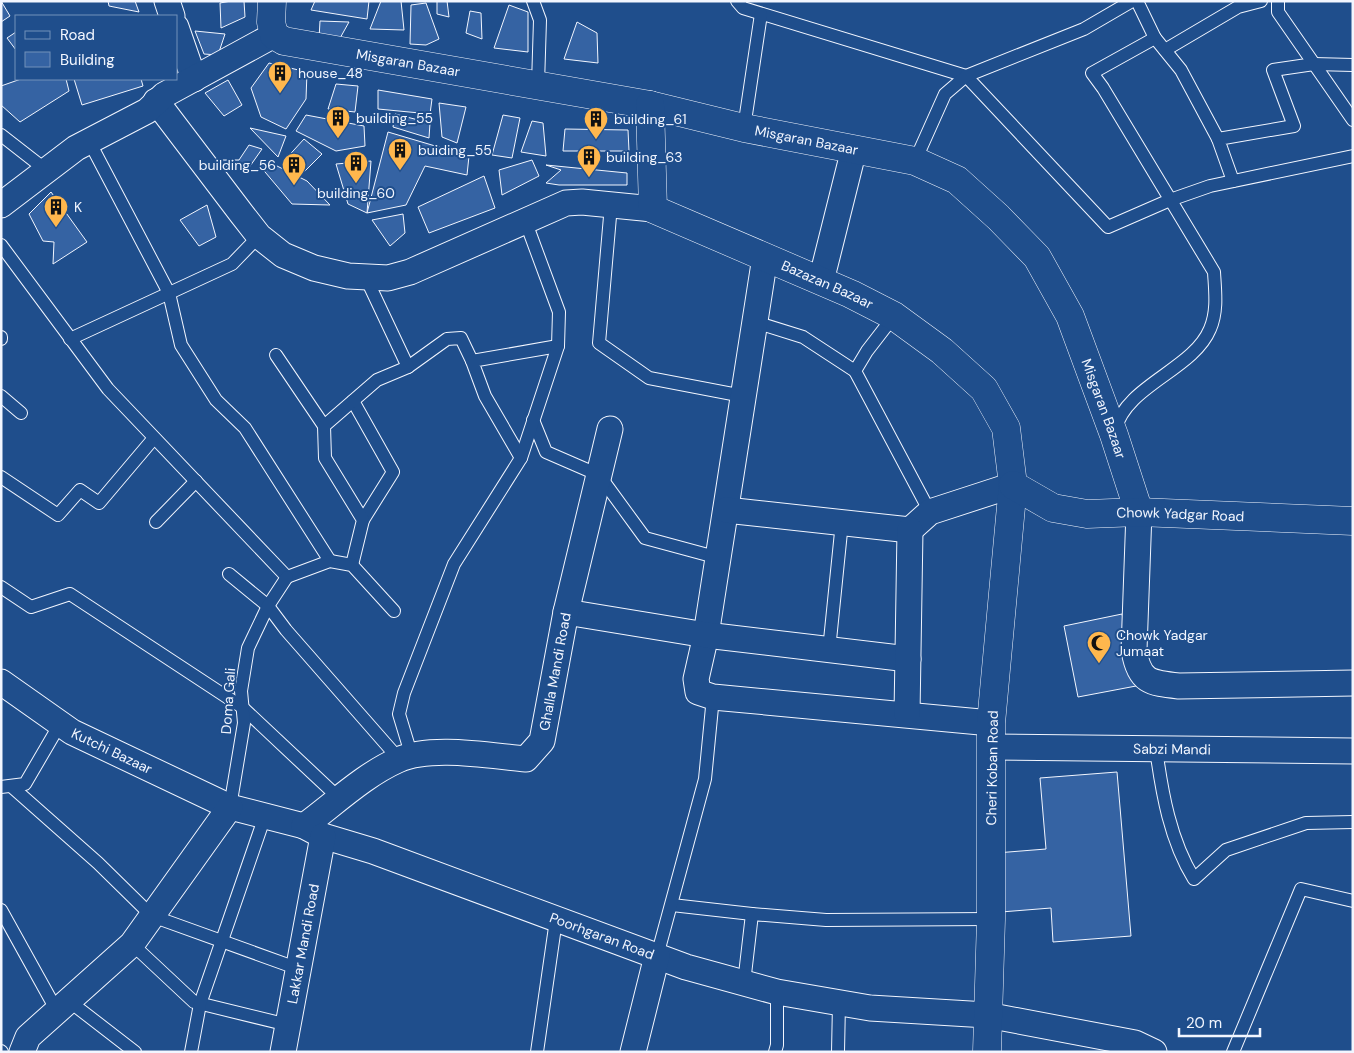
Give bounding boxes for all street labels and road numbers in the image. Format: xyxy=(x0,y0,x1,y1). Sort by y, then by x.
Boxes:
street label: Misgaran Bazaar xyxy=(355,45,461,81)
street label: Misgaran Bazaar xyxy=(753,121,860,159)
street label: Bazazan Bazaar xyxy=(779,256,876,313)
street label: Misgaran Bazaar xyxy=(1078,356,1130,461)
street label: Chowk Yadgar Road xyxy=(1116,503,1245,525)
street label: Ghalla Mandi Road xyxy=(535,611,575,732)
street label: Doma Gali xyxy=(217,667,239,735)
street label: Cheri Koban Road xyxy=(982,710,1002,826)
street label: Kutchi Bazaar xyxy=(69,724,155,778)
street label: Sabzi Mandi xyxy=(1133,740,1211,758)
street label: Lakkar Mandi Road xyxy=(283,882,323,1005)
street label: Poorhgaran Road xyxy=(547,908,657,963)

